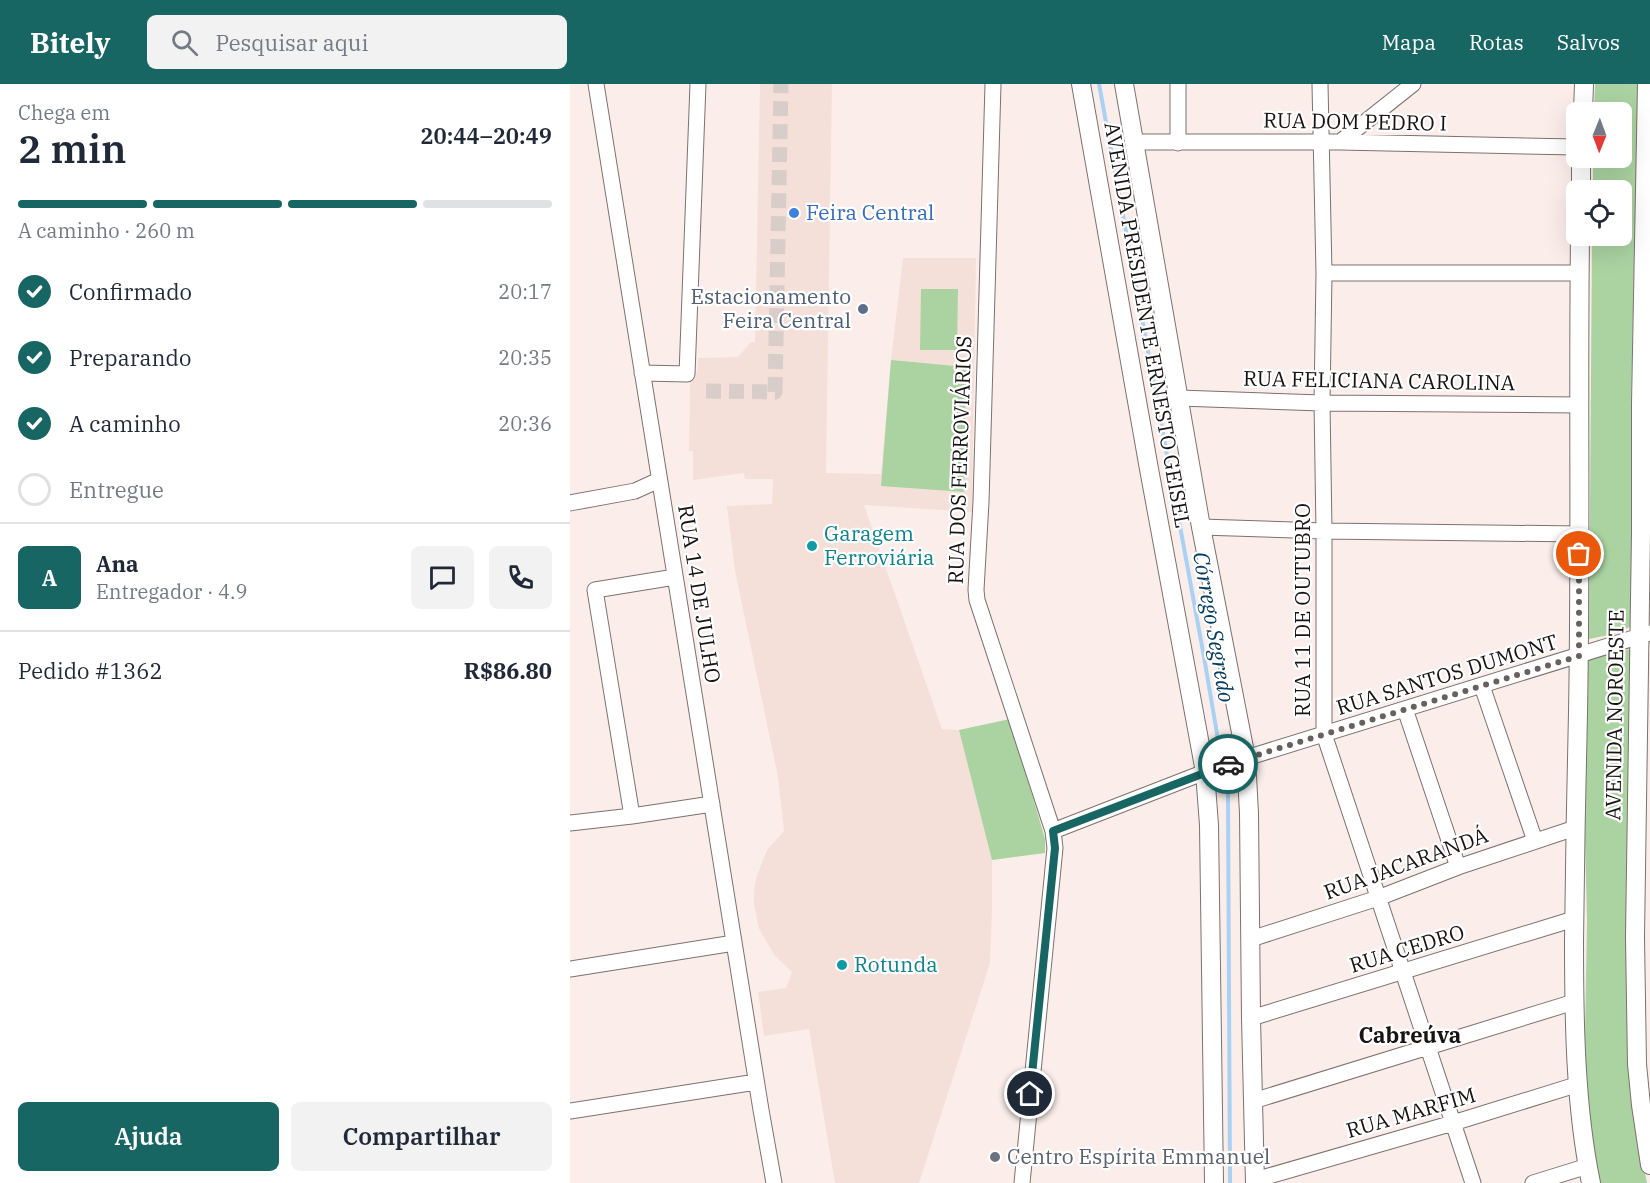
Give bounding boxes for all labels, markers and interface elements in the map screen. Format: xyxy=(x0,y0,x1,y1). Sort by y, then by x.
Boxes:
search box xyxy=(147,15,567,69)
text: Bitely xyxy=(30,24,111,61)
icon: search xyxy=(168,26,201,59)
text: Pesquisar aqui xyxy=(216,28,368,57)
text: Mapa xyxy=(1382,28,1436,56)
text: Rotas xyxy=(1469,28,1524,56)
text: Salvos xyxy=(1557,28,1620,56)
text: Chega em xyxy=(18,99,110,126)
north arrow xyxy=(1566,102,1632,168)
map controls xyxy=(1566,102,1632,246)
street label: RUA DOM PEDRO I xyxy=(1263,105,1447,137)
street label: AVENIDA PRESIDENTE ERNESTO GEISEL xyxy=(1098,120,1198,530)
text: 20:44–20:49 xyxy=(420,121,552,150)
text: 2 min xyxy=(18,123,126,174)
button: locate xyxy=(1566,180,1632,246)
place label: Feira Central xyxy=(806,198,934,226)
marker: Feira Central xyxy=(787,206,801,220)
text: A caminho · 260 m xyxy=(18,217,195,244)
icon: check xyxy=(18,275,51,308)
text: Confirmado xyxy=(69,277,192,306)
text: 20:17 xyxy=(498,278,552,305)
place label: Estacionamento Feira Central xyxy=(690,282,851,334)
marker: Estacionamento Feira Central xyxy=(856,302,870,316)
street label: RUA DOS FERROVIÁRIOS xyxy=(941,335,977,585)
icon: check xyxy=(18,341,51,374)
text: Preparando xyxy=(69,343,191,372)
text: 20:35 xyxy=(498,344,552,371)
street label: RUA FELICIANA CAROLINA xyxy=(1243,364,1516,396)
icon: check xyxy=(18,407,51,440)
text: A caminho xyxy=(69,409,181,438)
text: 20:36 xyxy=(498,410,552,437)
text: Entregue xyxy=(69,475,164,504)
street label: RUA 14 DE JULHO xyxy=(672,503,728,685)
street label: RUA 11 DE OUTUBRO xyxy=(1288,503,1316,717)
place label: Garagem Ferroviária xyxy=(824,519,934,571)
pin xyxy=(1553,528,1604,579)
icon: bag xyxy=(1562,537,1595,570)
marker: Garagem Ferroviária xyxy=(805,539,819,553)
button: chat xyxy=(411,546,474,609)
button: phone xyxy=(489,546,552,609)
text: Ana xyxy=(96,549,139,578)
water label: Córrego Segredo xyxy=(1187,549,1242,705)
text: A xyxy=(42,563,57,592)
text: Entregador · 4.9 xyxy=(96,578,247,605)
street label: AVENIDA NOROESTE xyxy=(1598,609,1630,821)
street label: RUA SANTOS DUMONT xyxy=(1332,627,1561,721)
text: Pedido #1362 xyxy=(18,656,163,685)
text: R$86.80 xyxy=(464,656,552,685)
courier xyxy=(1198,734,1258,794)
icon: car xyxy=(1212,748,1245,781)
street label: RUA JACARANDÁ xyxy=(1320,820,1492,906)
street label: RUA CEDRO xyxy=(1346,917,1468,979)
place label: Rotunda xyxy=(854,950,938,978)
marker: Rotunda xyxy=(835,958,849,972)
district label: Cabreúva xyxy=(1359,1020,1461,1049)
pin xyxy=(1004,1068,1055,1119)
icon: home xyxy=(1013,1077,1046,1110)
street label: RUA MARFIM xyxy=(1343,1080,1479,1144)
button: Ajuda xyxy=(18,1102,279,1171)
button: Compartilhar xyxy=(291,1102,552,1171)
place label: Centro Espírita Emmanuel xyxy=(1007,1142,1270,1170)
marker: Centro Espírita Emmanuel xyxy=(988,1150,1002,1164)

